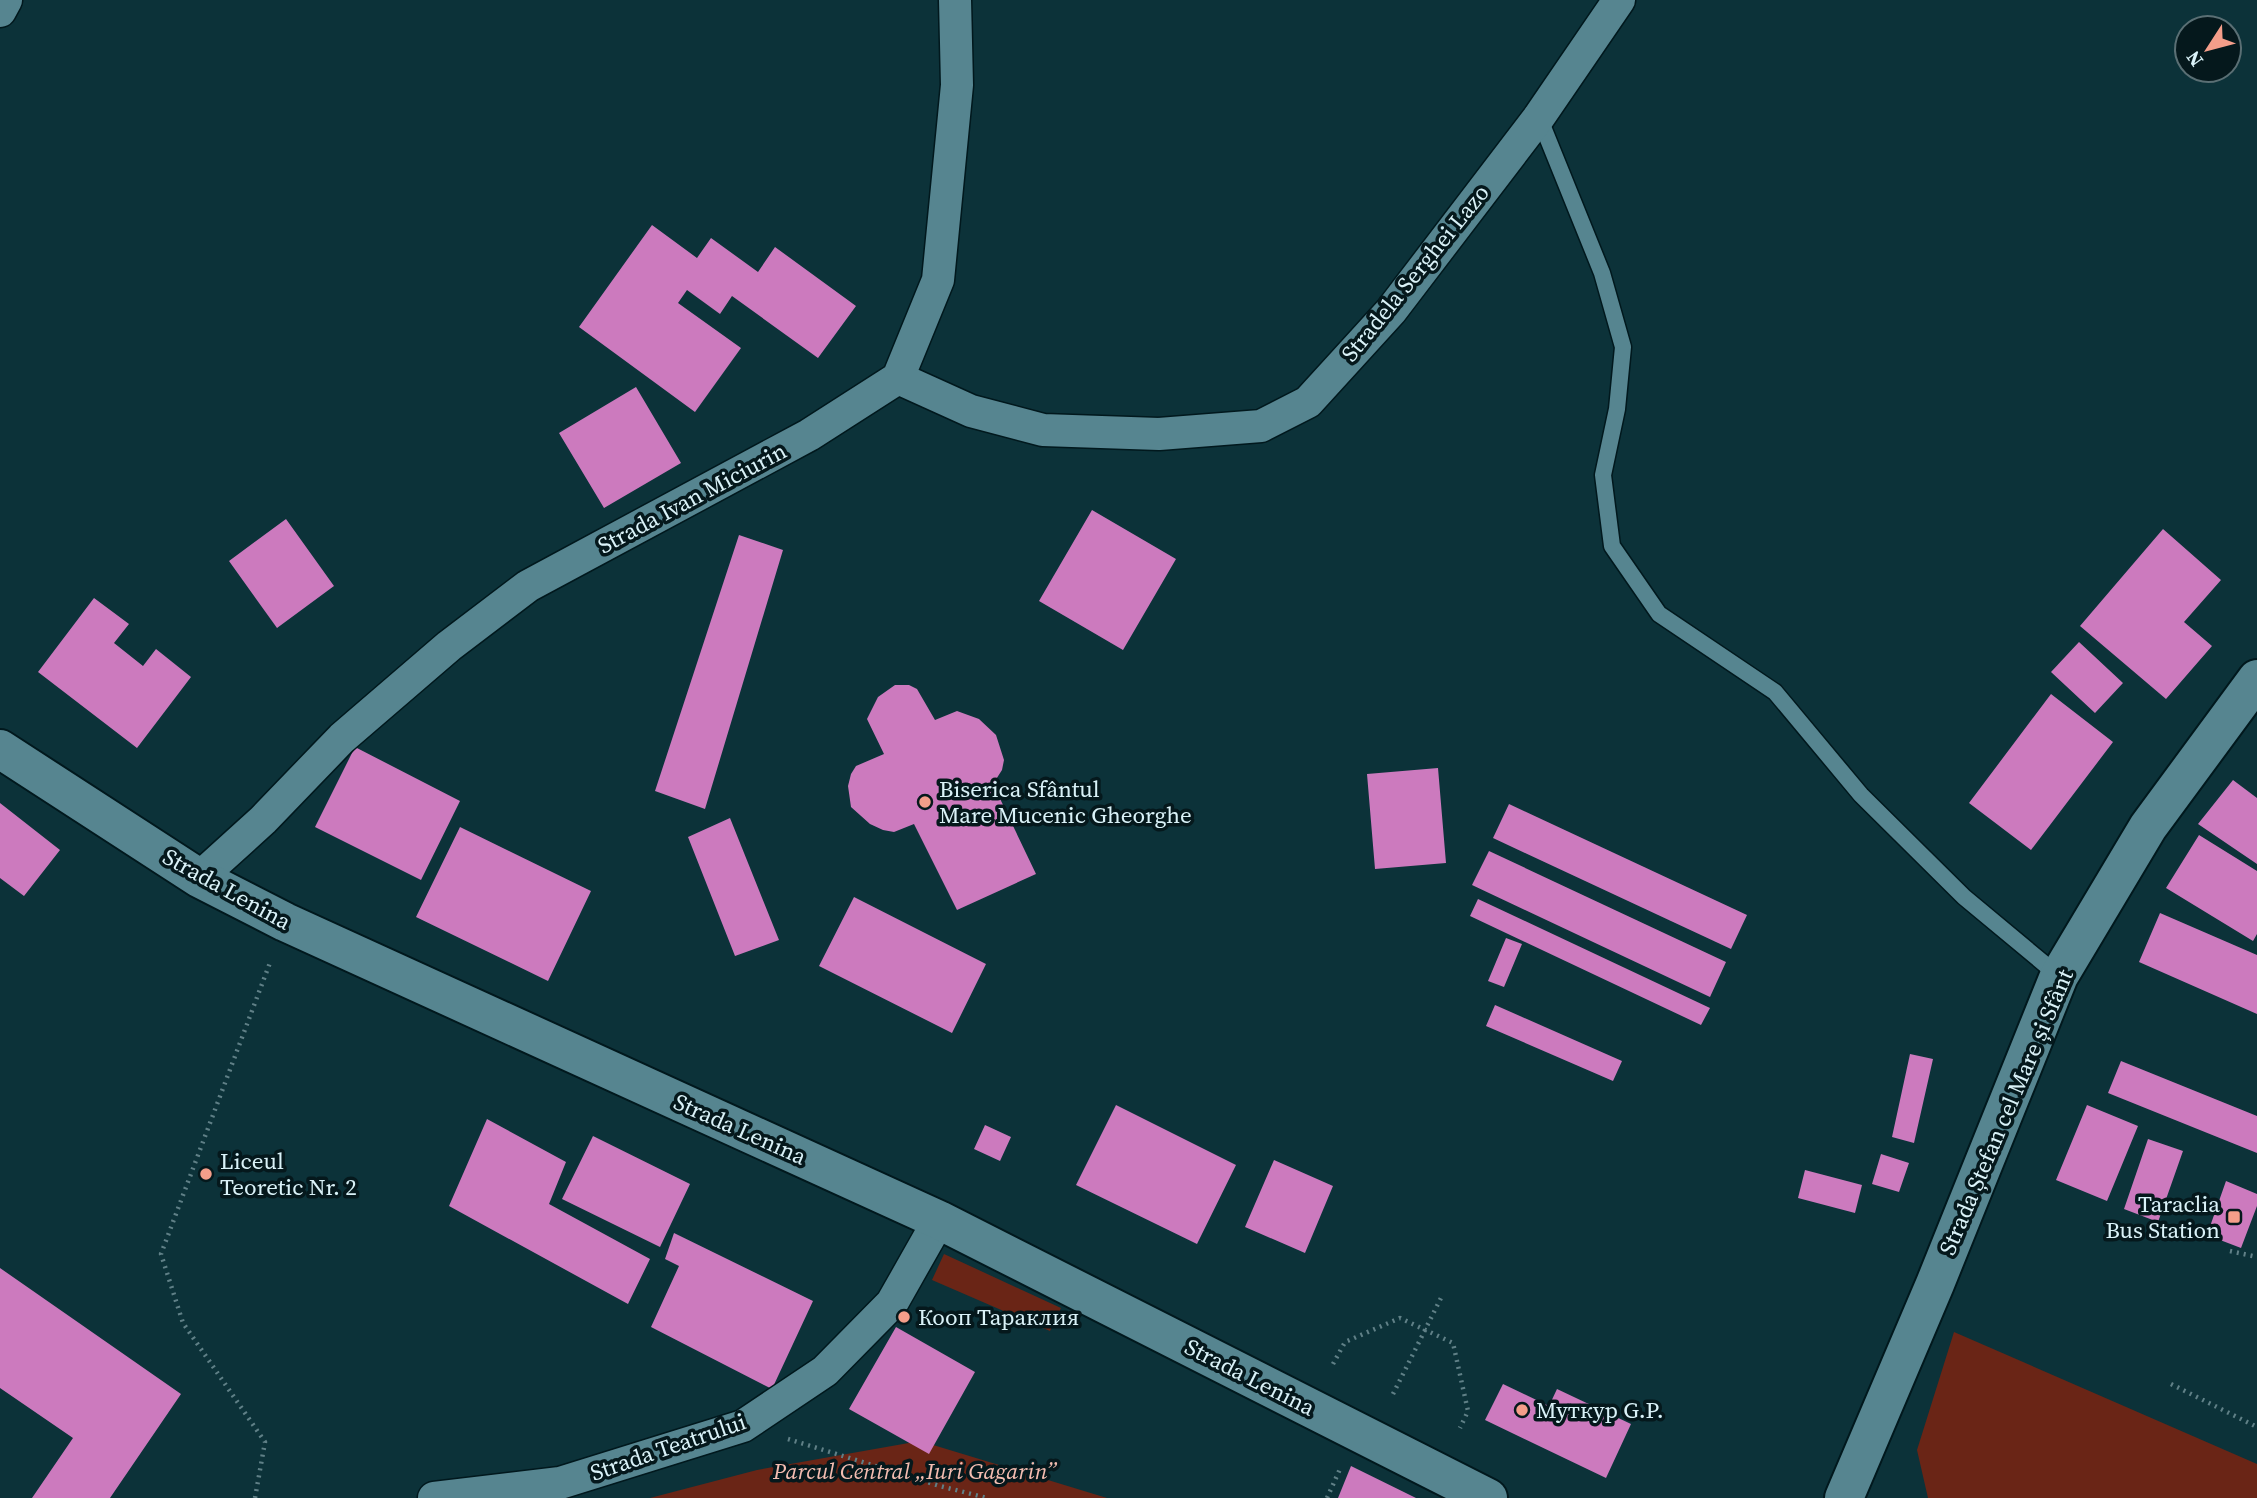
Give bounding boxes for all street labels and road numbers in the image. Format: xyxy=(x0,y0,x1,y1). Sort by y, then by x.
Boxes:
street label: Stradela Serghei Lazo xyxy=(1334,178,1496,368)
street label: Strada Ivan Miciurin xyxy=(592,435,792,561)
street label: Strada Lenina xyxy=(157,841,297,938)
street label: Strada Ștefan cel Mare și Sfânt xyxy=(1931,964,2081,1260)
street label: Strada Lenina xyxy=(669,1086,812,1173)
street label: Strada Lenina xyxy=(1179,1331,1321,1424)
street label: Strada Teatrului xyxy=(586,1405,750,1489)

